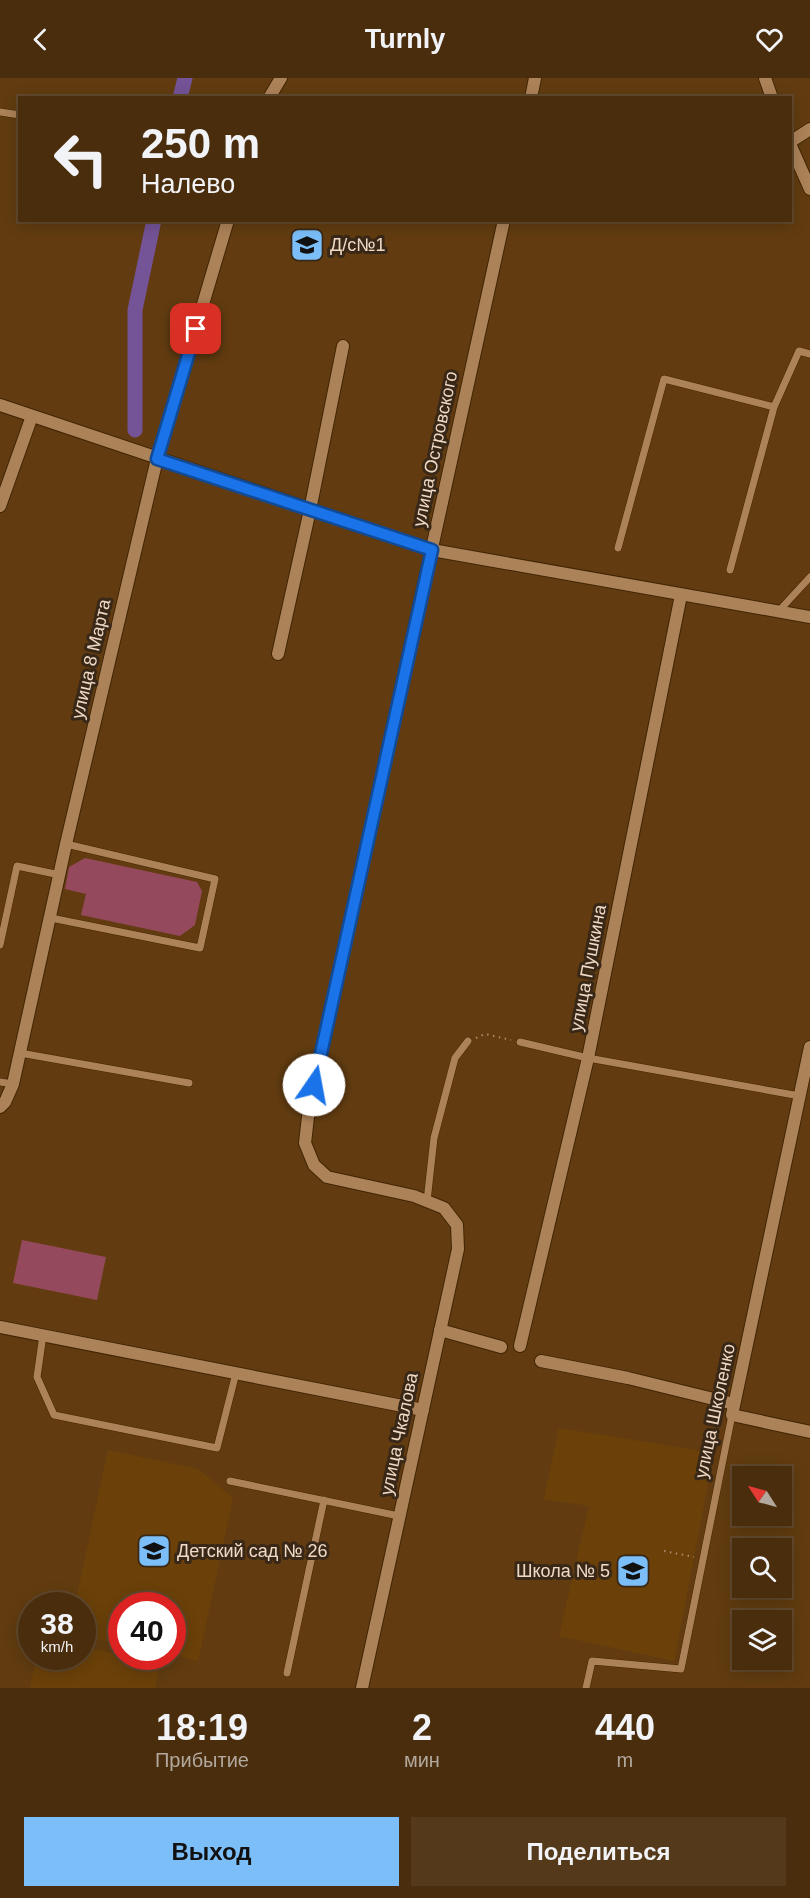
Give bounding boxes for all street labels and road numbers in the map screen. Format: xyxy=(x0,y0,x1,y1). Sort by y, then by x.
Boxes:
street label: улица Островского xyxy=(409,369,461,529)
street label: улица 8 Марта xyxy=(67,596,115,721)
street label: улица Пушкина xyxy=(566,902,610,1033)
street label: улица Школенко xyxy=(691,1342,739,1480)
street label: улица Чкалова xyxy=(376,1370,422,1497)

